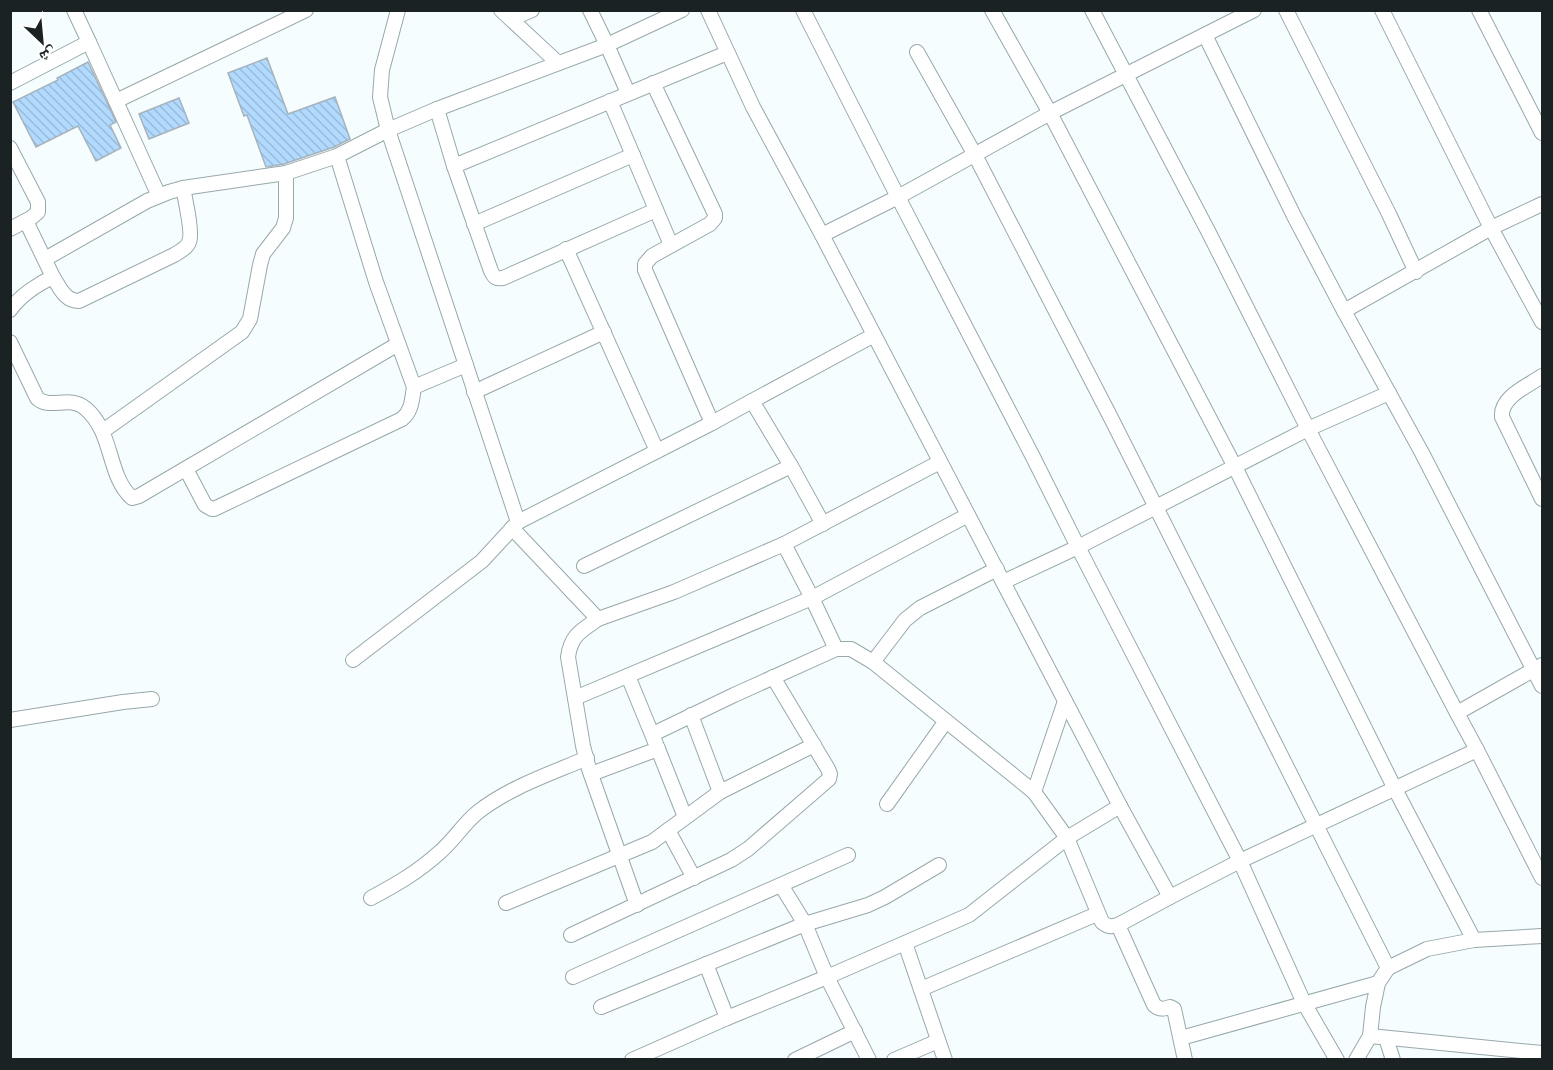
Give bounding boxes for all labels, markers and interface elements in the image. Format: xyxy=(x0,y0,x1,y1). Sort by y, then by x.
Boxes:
north arrow xyxy=(12,12,72,72)
text: ش xyxy=(36,41,61,70)

